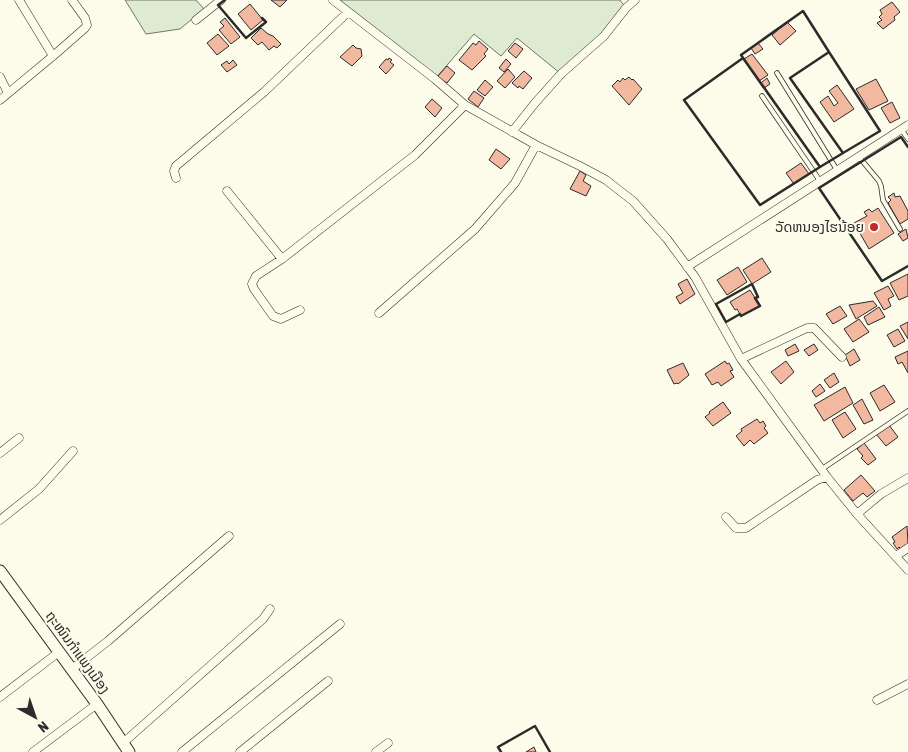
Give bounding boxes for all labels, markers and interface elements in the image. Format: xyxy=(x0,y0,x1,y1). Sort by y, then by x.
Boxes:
place label: ວັດຫນອງໄຮນ້ອຍ xyxy=(775,219,864,235)
marker: ວັດຫນອງໄຮນ້ອຍ xyxy=(868,221,880,233)
street label: ຖະໜົນກຳແພງເມືອງ xyxy=(43,608,113,696)
north arrow xyxy=(10,692,60,742)
text: N xyxy=(35,718,52,736)

